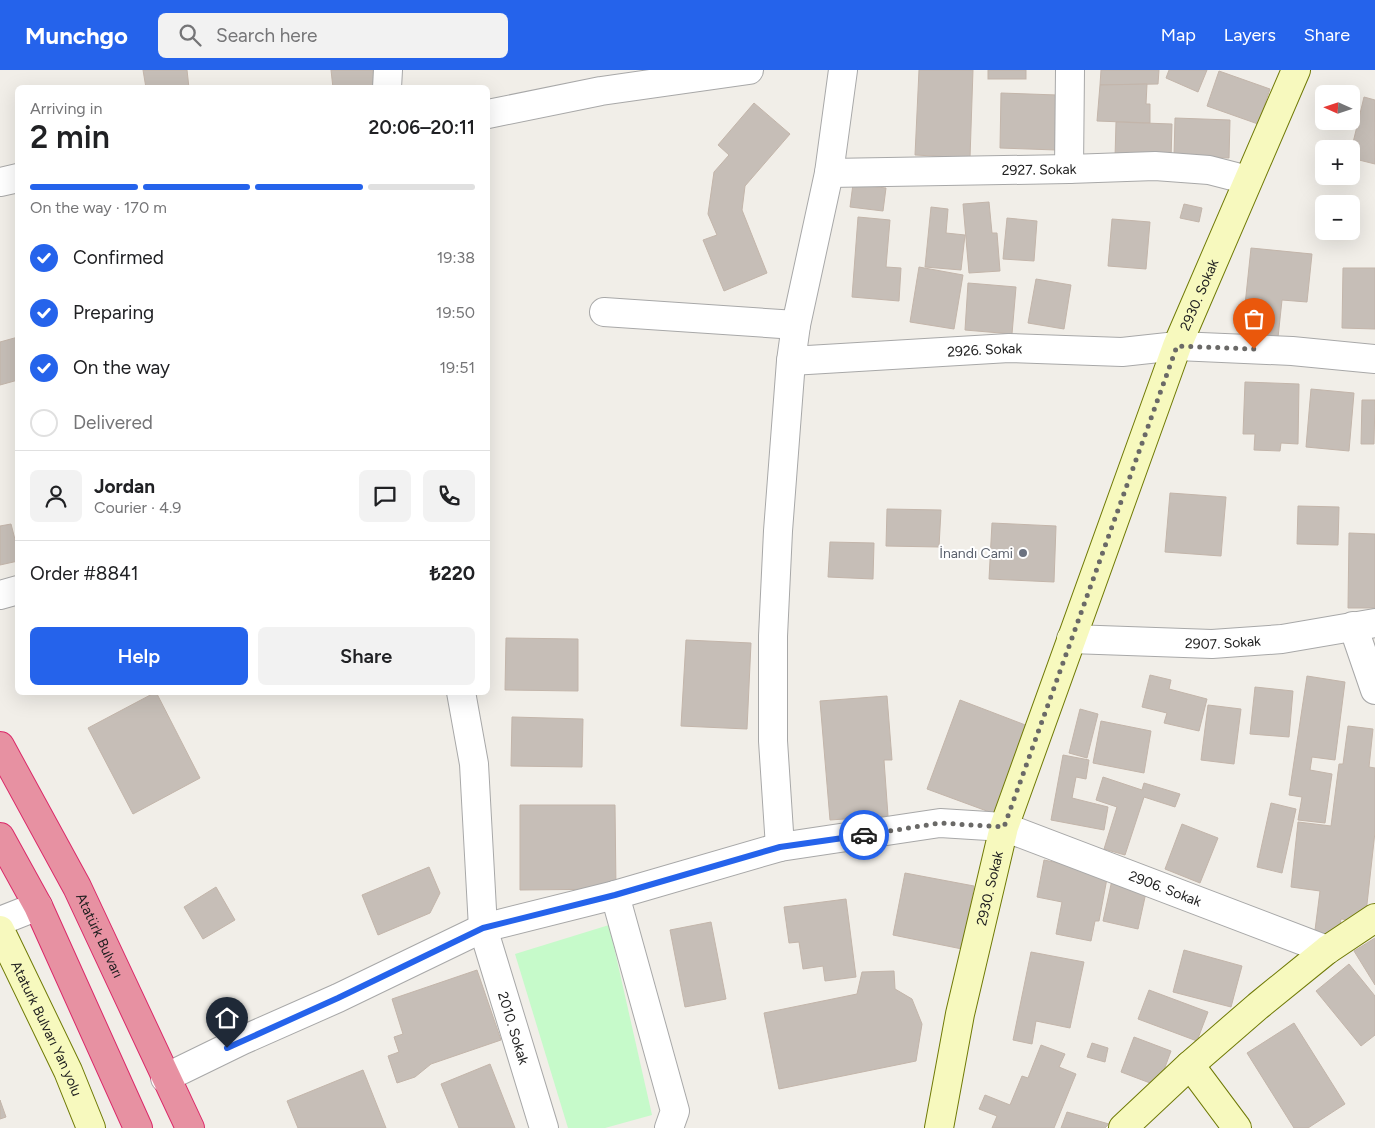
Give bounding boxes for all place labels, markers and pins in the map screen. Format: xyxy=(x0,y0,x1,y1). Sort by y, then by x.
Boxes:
pin xyxy=(1233,298,1275,349)
place label: İnandı Cami xyxy=(939,545,1013,562)
marker: İnandı Cami xyxy=(1017,547,1029,559)
pin xyxy=(206,997,248,1048)

